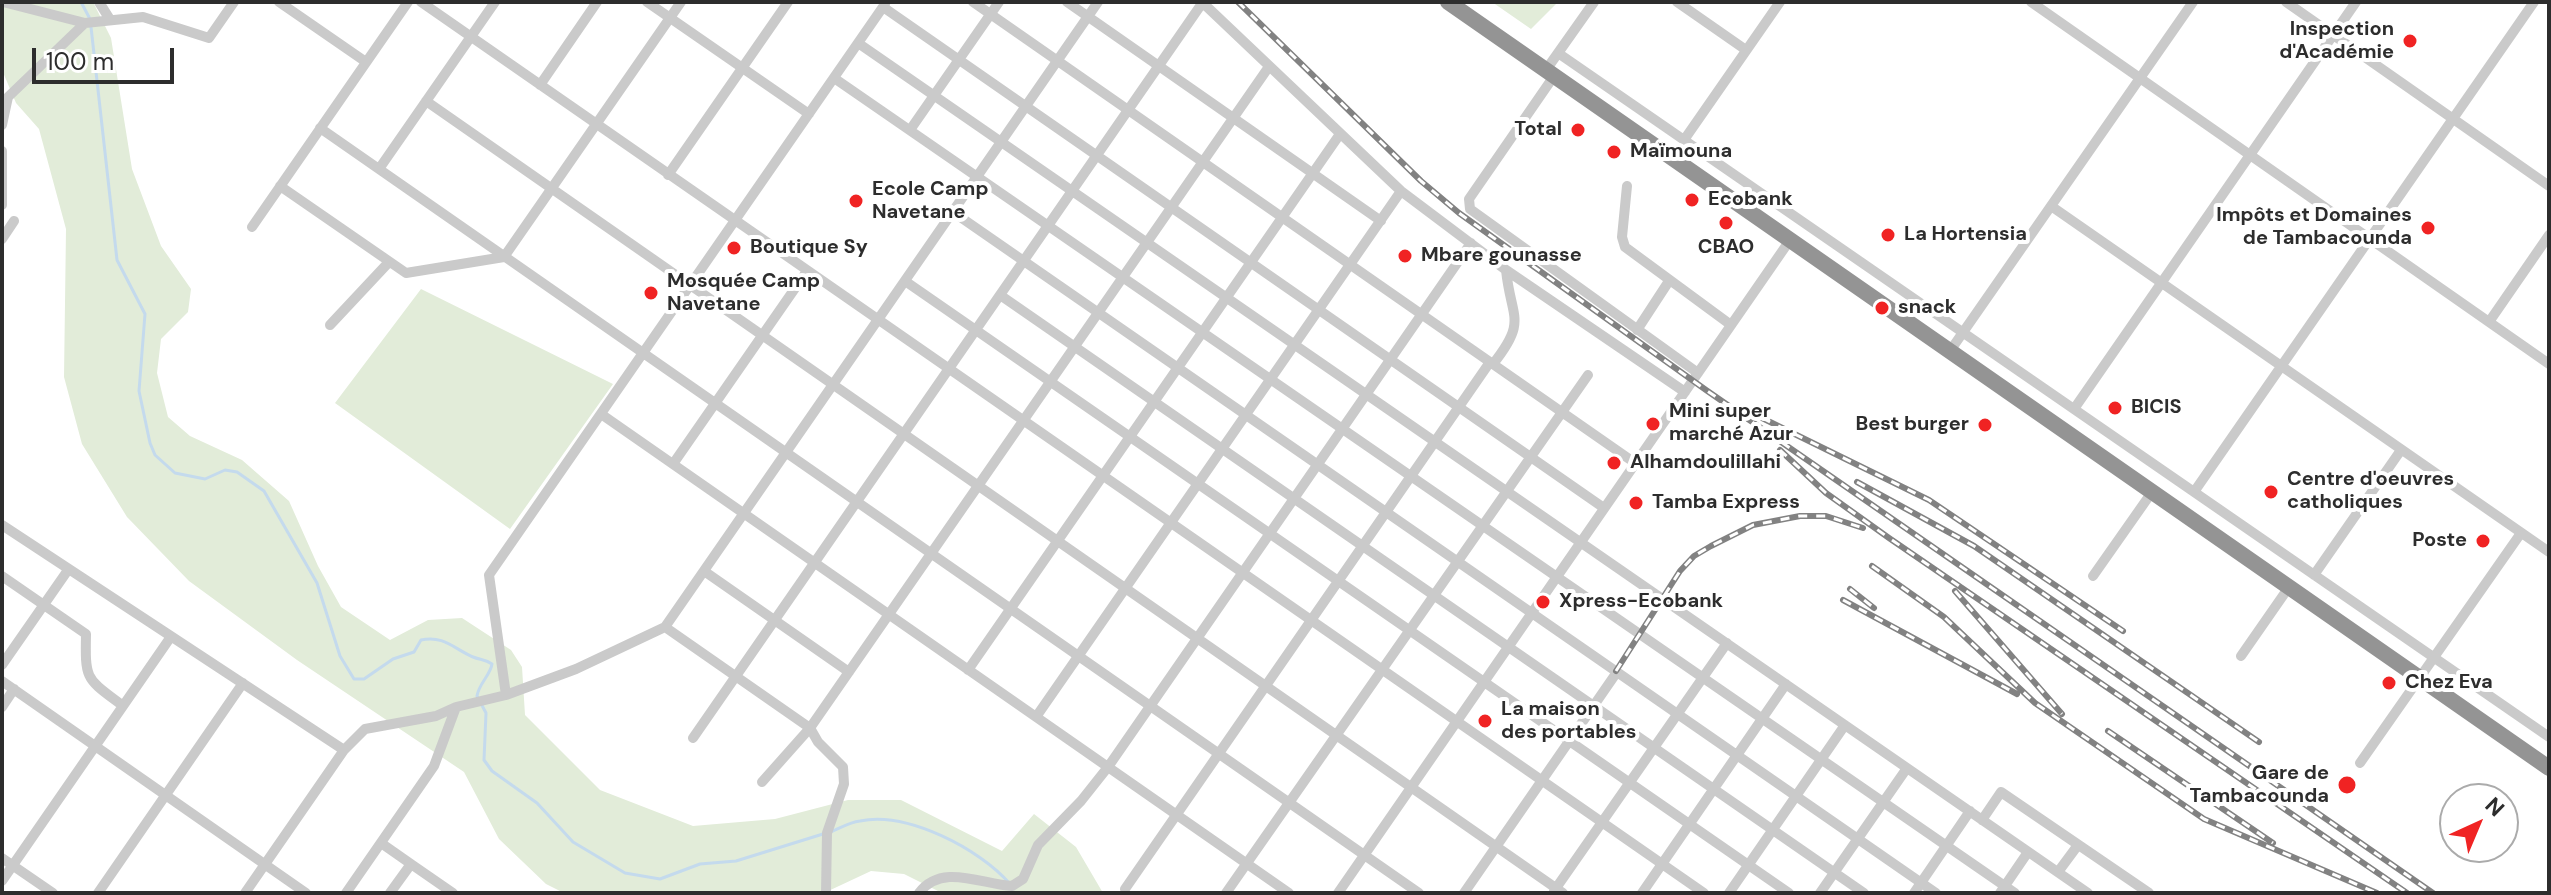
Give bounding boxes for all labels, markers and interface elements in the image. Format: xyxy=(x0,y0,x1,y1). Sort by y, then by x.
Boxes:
place label: Inspection d'Académie xyxy=(2279,18,2394,65)
scale bar xyxy=(36,32,178,82)
marker: Inspection d'Académie xyxy=(2401,32,2419,50)
text: 100 m xyxy=(46,46,114,77)
place label: Total xyxy=(1514,118,1562,142)
marker: Total xyxy=(1569,121,1587,139)
place label: Maïmouna xyxy=(1630,140,1732,164)
marker: Maïmouna xyxy=(1605,143,1623,161)
place label: Ecole Camp Navetane xyxy=(872,178,988,225)
place label: Ecobank xyxy=(1708,188,1793,212)
marker: Ecobank xyxy=(1683,191,1701,209)
marker: Ecole Camp Navetane xyxy=(847,192,865,210)
place label: Impôts et Domaines de Tambacounda xyxy=(2216,204,2412,251)
marker: CBAO xyxy=(1717,214,1735,232)
marker: Impôts et Domaines de Tambacounda xyxy=(2419,219,2437,237)
place label: La Hortensia xyxy=(1904,223,2027,247)
marker: La Hortensia xyxy=(1879,226,1897,244)
place label: Boutique Sy xyxy=(750,236,868,260)
place label: CBAO xyxy=(1698,236,1754,260)
marker: Boutique Sy xyxy=(725,239,743,257)
place label: Mbare gounasse xyxy=(1421,244,1582,268)
marker: Mbare gounasse xyxy=(1396,247,1414,265)
place label: Mosquée Camp Navetane xyxy=(667,270,820,317)
marker: Mosquée Camp Navetane xyxy=(642,284,660,302)
place label: snack xyxy=(1898,296,1956,320)
marker: snack xyxy=(1873,299,1891,317)
place label: BICIS xyxy=(2131,396,2181,420)
marker: BICIS xyxy=(2106,399,2124,417)
place label: Mini super marché Azur xyxy=(1669,400,1793,447)
place label: Best burger xyxy=(1855,413,1969,437)
marker: Mini super marché Azur xyxy=(1644,415,1662,433)
marker: Best burger xyxy=(1976,416,1994,434)
place label: Alhamdoulillahi xyxy=(1630,451,1781,475)
marker: Alhamdoulillahi xyxy=(1605,454,1623,472)
place label: Centre d'oeuvres catholiques xyxy=(2287,468,2454,515)
marker: Centre d'oeuvres catholiques xyxy=(2262,483,2280,501)
place label: Tamba Express xyxy=(1652,491,1800,515)
marker: Tamba Express xyxy=(1627,494,1645,512)
place label: Poste xyxy=(2412,529,2467,553)
marker: Poste xyxy=(2474,532,2492,550)
place label: Xpress-Ecobank xyxy=(1559,590,1723,614)
marker: Xpress-Ecobank xyxy=(1534,593,1552,611)
place label: Chez Eva xyxy=(2405,671,2493,695)
marker: Chez Eva xyxy=(2380,674,2398,692)
place label: La maison des portables xyxy=(1501,698,1636,745)
marker: La maison des portables xyxy=(1476,712,1494,730)
place label: Gare de Tambacounda xyxy=(2190,762,2329,809)
marker: Gare de Tambacounda xyxy=(2336,774,2358,796)
north arrow xyxy=(2439,783,2519,863)
text: N xyxy=(2479,791,2510,823)

